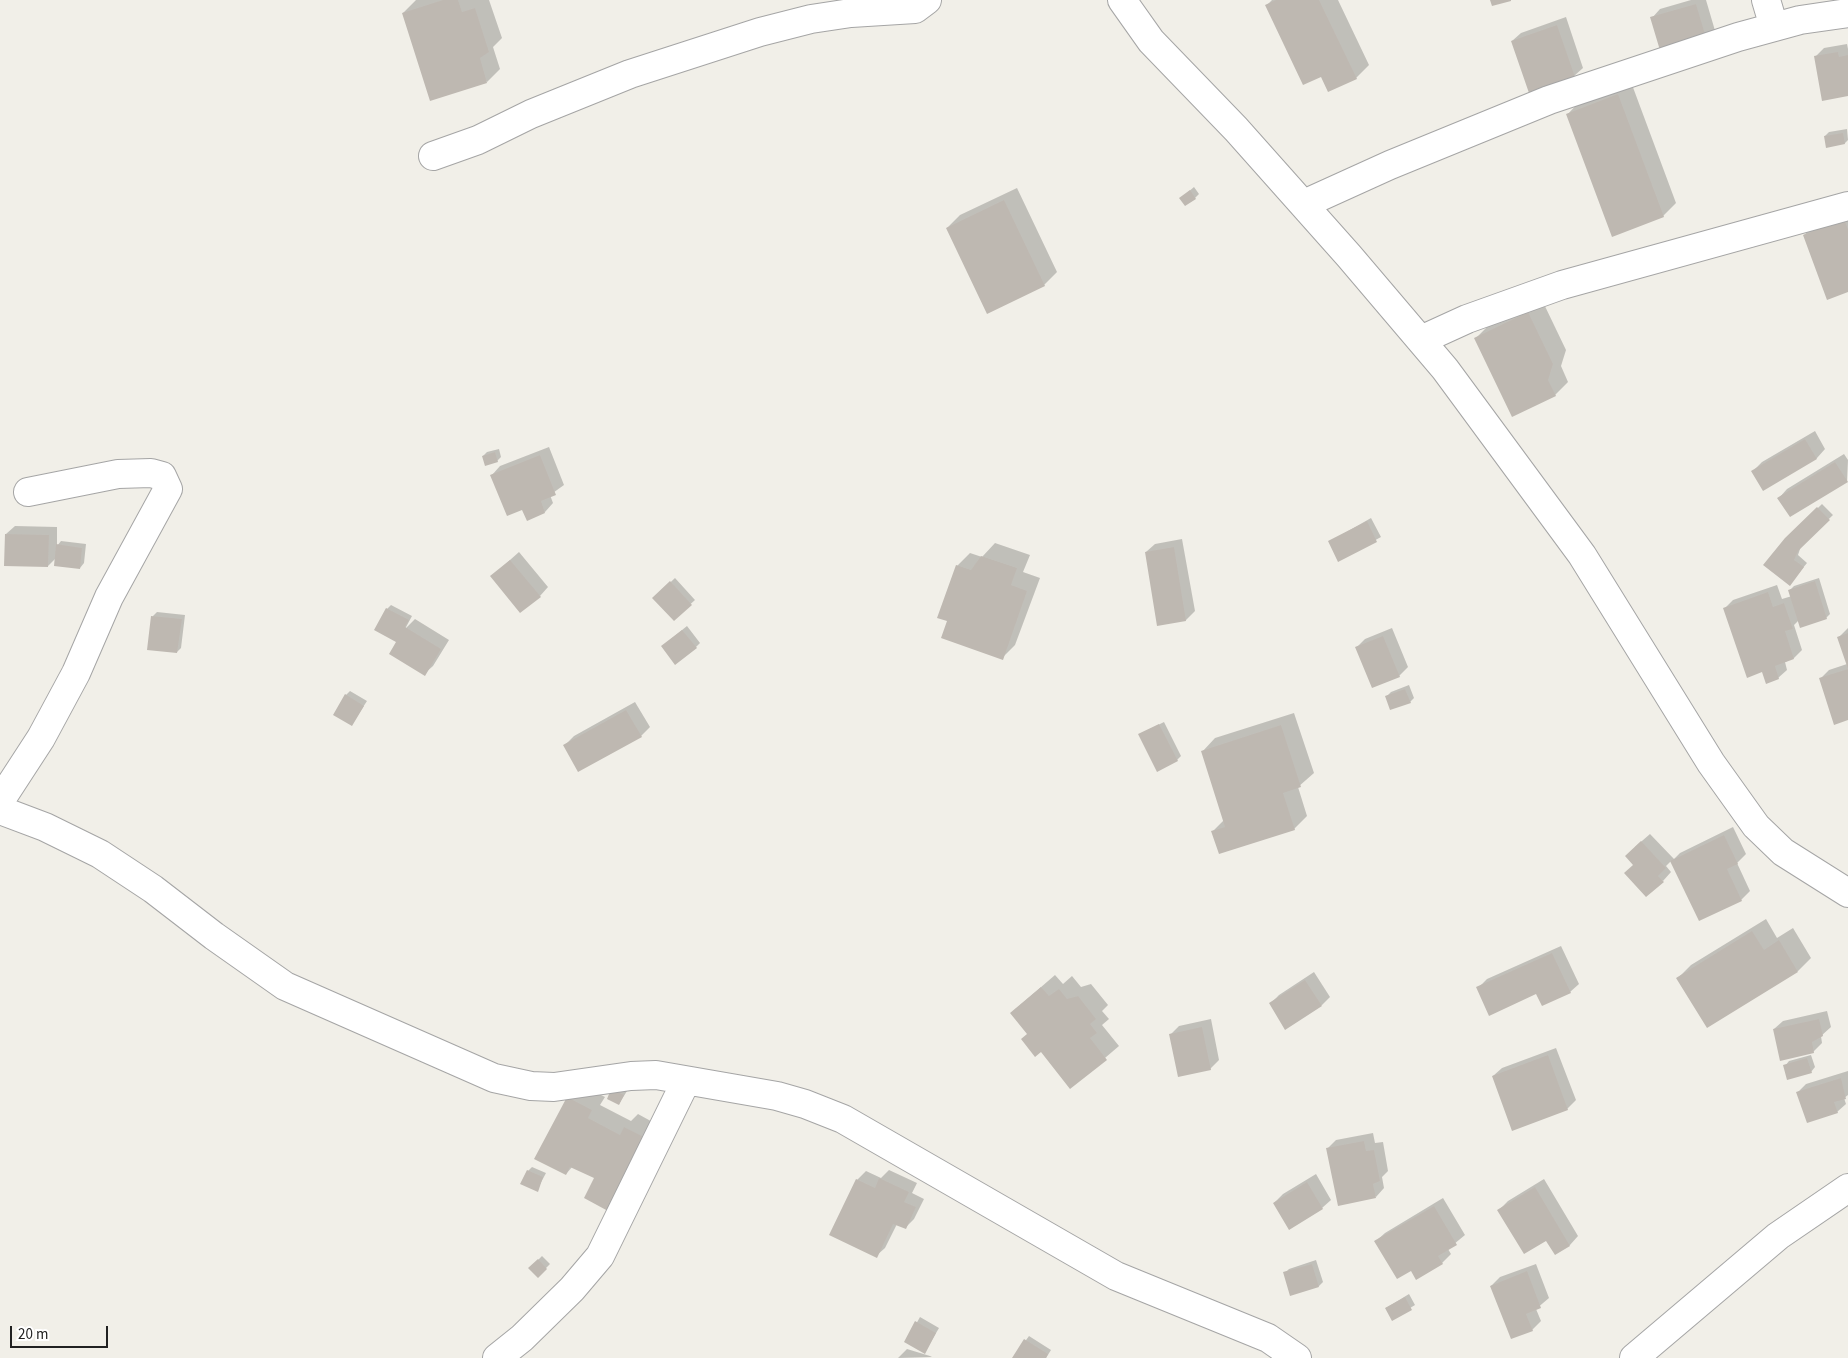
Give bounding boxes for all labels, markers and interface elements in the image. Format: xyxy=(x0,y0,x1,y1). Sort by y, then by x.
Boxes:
scale bar xyxy=(12,1316,110,1348)
text: 20 m xyxy=(18,1324,48,1345)

